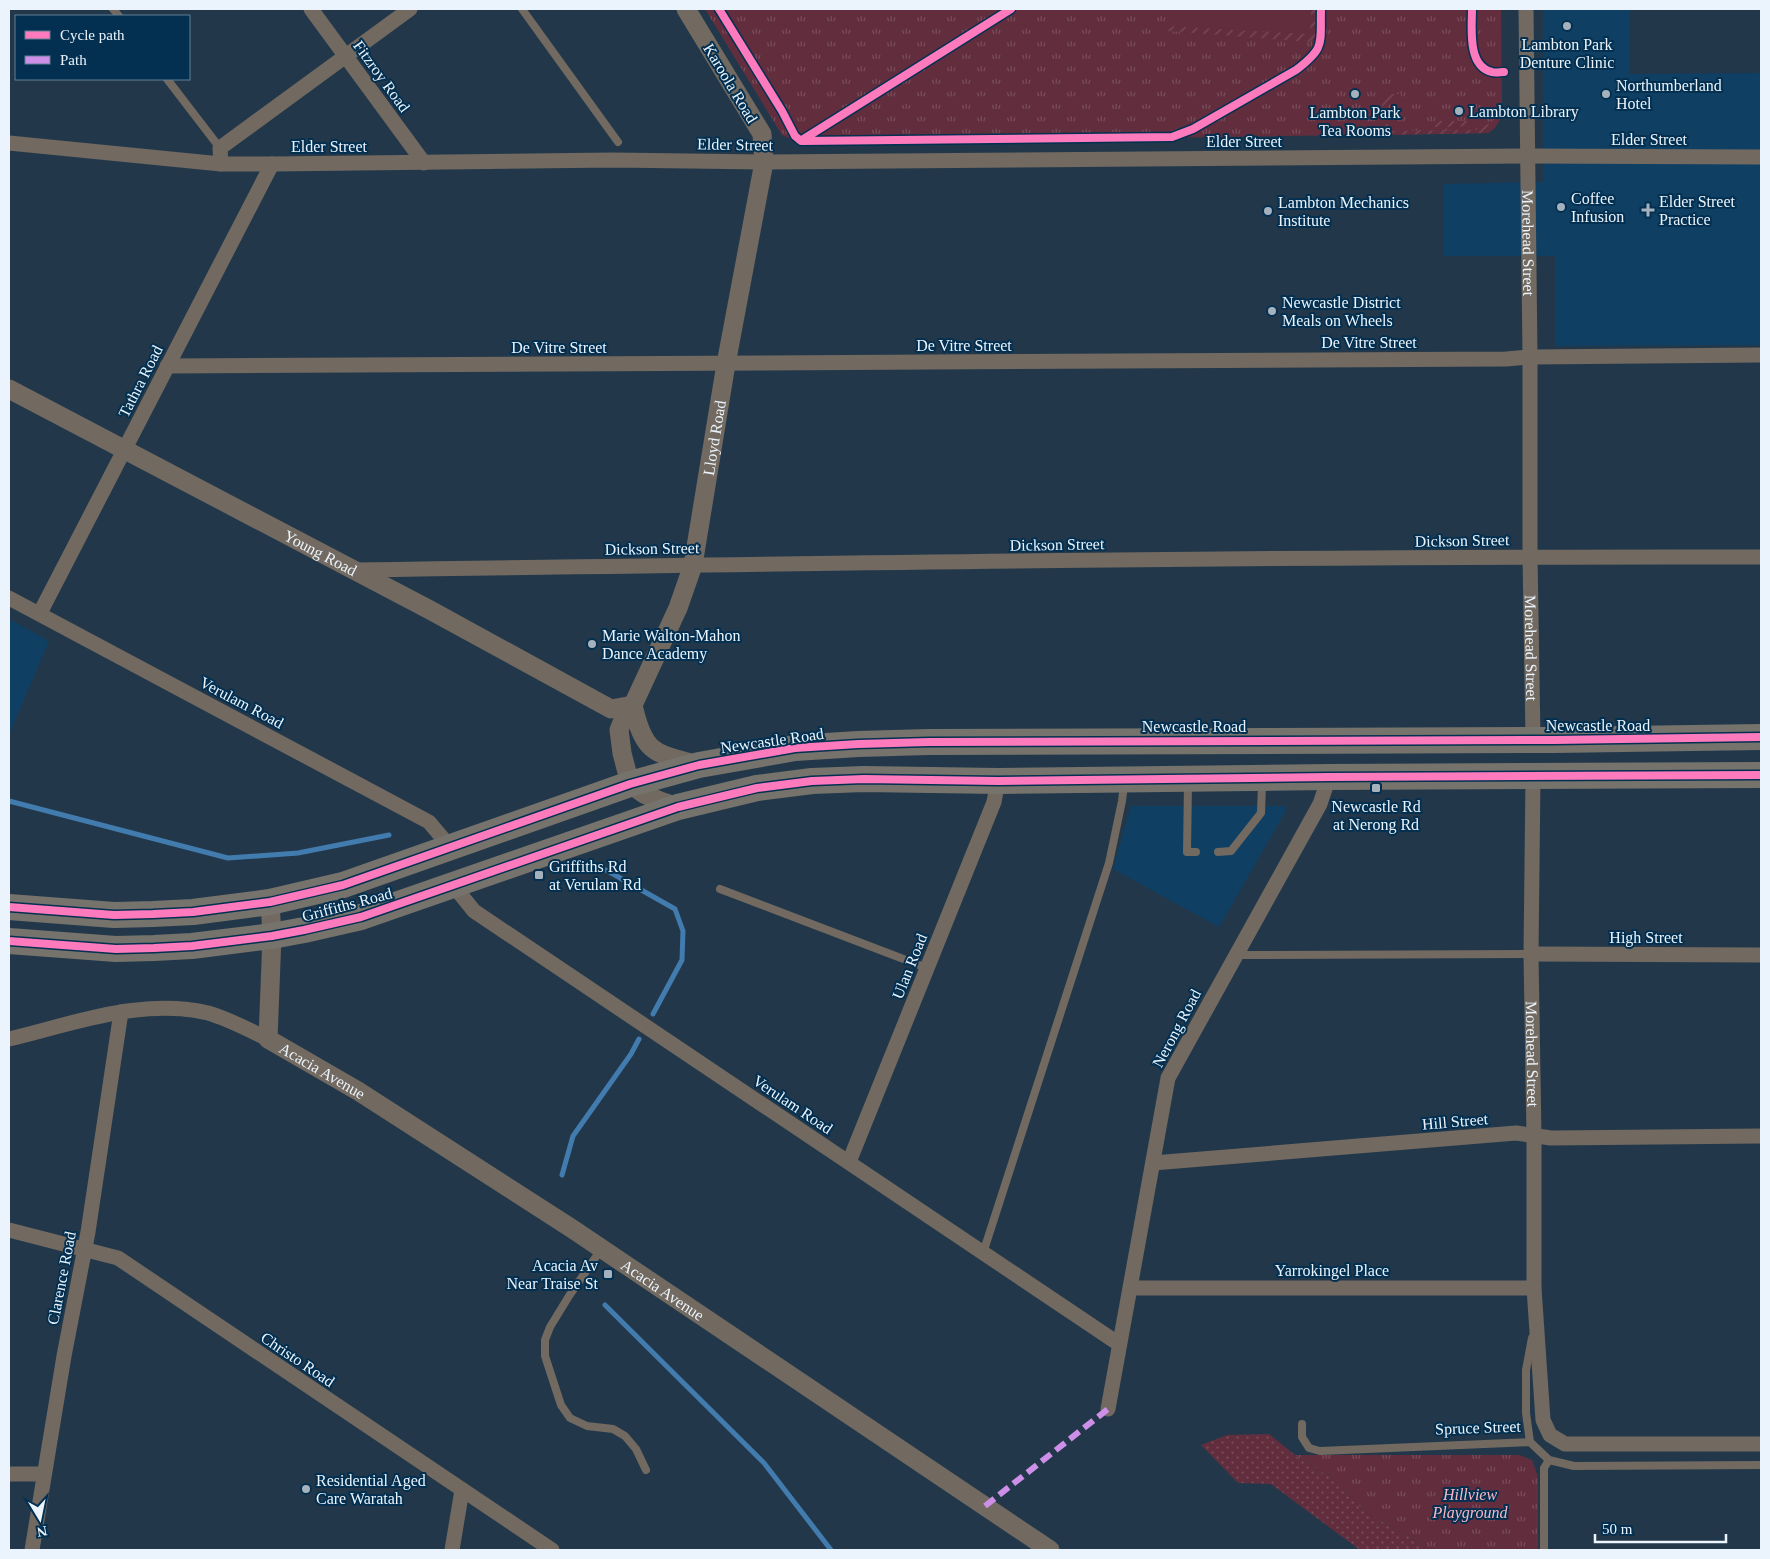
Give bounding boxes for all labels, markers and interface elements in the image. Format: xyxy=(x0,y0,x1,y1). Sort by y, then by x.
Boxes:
legend xyxy=(15,15,190,80)
marker: Lambton Park Denture Clinic xyxy=(1561,20,1573,32)
text: Cycle path xyxy=(60,27,125,43)
place label: Lambton Park Denture Clinic xyxy=(1520,36,1614,71)
street label: Fitzroy Road xyxy=(349,37,413,116)
street label: Karoola Road xyxy=(700,41,761,126)
text: Path xyxy=(60,52,87,68)
place label: Northumberland Hotel xyxy=(1616,77,1722,112)
marker: Lambton Park Tea Rooms xyxy=(1349,88,1361,100)
marker: Northumberland Hotel xyxy=(1600,88,1612,100)
place label: Lambton Library xyxy=(1469,103,1579,121)
place label: Lambton Park Tea Rooms xyxy=(1309,104,1401,139)
marker: Lambton Library xyxy=(1453,105,1465,117)
street label: Elder Street xyxy=(1611,131,1688,148)
street label: Elder Street xyxy=(1206,133,1283,150)
street label: Elder Street xyxy=(697,135,774,154)
street label: Elder Street xyxy=(291,138,368,155)
street label: Morehead Street xyxy=(1519,190,1537,297)
place label: Coffee Infusion xyxy=(1571,190,1624,225)
place label: Elder Street Practice xyxy=(1659,193,1736,228)
place label: Lambton Mechanics Institute xyxy=(1278,194,1409,229)
marker: Coffee Infusion xyxy=(1555,201,1567,213)
marker: Elder Street Practice xyxy=(1641,203,1655,217)
marker: Lambton Mechanics Institute xyxy=(1262,205,1274,217)
place label: Newcastle District Meals on Wheels xyxy=(1282,294,1401,329)
marker: Newcastle District Meals on Wheels xyxy=(1266,305,1278,317)
street label: De Vitre Street xyxy=(1321,334,1417,351)
street label: De Vitre Street xyxy=(916,337,1012,354)
street label: De Vitre Street xyxy=(511,339,607,356)
street label: Tathra Road xyxy=(115,342,166,420)
street label: Lloyd Road xyxy=(700,399,729,477)
street label: Young Road xyxy=(281,527,360,579)
street label: Dickson Street xyxy=(1415,531,1510,550)
street label: Dickson Street xyxy=(1010,535,1105,554)
street label: Dickson Street xyxy=(605,539,700,558)
street label: Morehead Street xyxy=(1522,595,1540,702)
place label: Marie Walton-Mahon Dance Academy xyxy=(602,627,740,663)
marker: Marie Walton-Mahon Dance Academy xyxy=(586,638,598,650)
street label: Verulam Road xyxy=(197,673,286,732)
street label: Newcastle Road xyxy=(1546,717,1650,734)
street label: Newcastle Road xyxy=(1142,718,1246,735)
street label: Newcastle Road xyxy=(719,725,825,756)
marker: Newcastle Rd at Nerong Rd xyxy=(1370,782,1382,794)
place label: Newcastle Rd at Nerong Rd xyxy=(1331,798,1421,834)
place label: Griffiths Rd at Verulam Rd xyxy=(549,858,641,893)
marker: Griffiths Rd at Verulam Rd xyxy=(533,869,545,881)
street label: Griffiths Road xyxy=(300,884,394,925)
street label: High Street xyxy=(1609,929,1683,947)
street label: Ulan Road xyxy=(889,931,930,1001)
street label: Nerong Road xyxy=(1149,986,1205,1071)
street label: Morehead Street xyxy=(1523,1001,1542,1108)
street label: Acacia Avenue xyxy=(276,1039,368,1102)
street label: Verulam Road xyxy=(750,1072,836,1137)
street label: Hill Street xyxy=(1421,1110,1489,1133)
street label: Clarence Road xyxy=(44,1230,79,1326)
street label: Acacia Avenue xyxy=(618,1256,707,1324)
place label: Acacia Av Near Traise St xyxy=(506,1257,599,1292)
street label: Yarrokingel Place xyxy=(1275,1262,1389,1280)
marker: Acacia Av Near Traise St xyxy=(602,1268,614,1280)
street label: Christo Road xyxy=(258,1329,338,1390)
street label: Spruce Street xyxy=(1435,1417,1522,1438)
place label: Residential Aged Care Waratah xyxy=(316,1472,426,1507)
marker: Residential Aged Care Waratah xyxy=(300,1483,312,1495)
park label: Hillview Playground xyxy=(1432,1486,1508,1522)
north arrow xyxy=(15,1494,65,1544)
scale bar xyxy=(1595,1512,1726,1544)
text: 50 m xyxy=(1602,1521,1633,1537)
text: N xyxy=(36,1523,48,1540)

